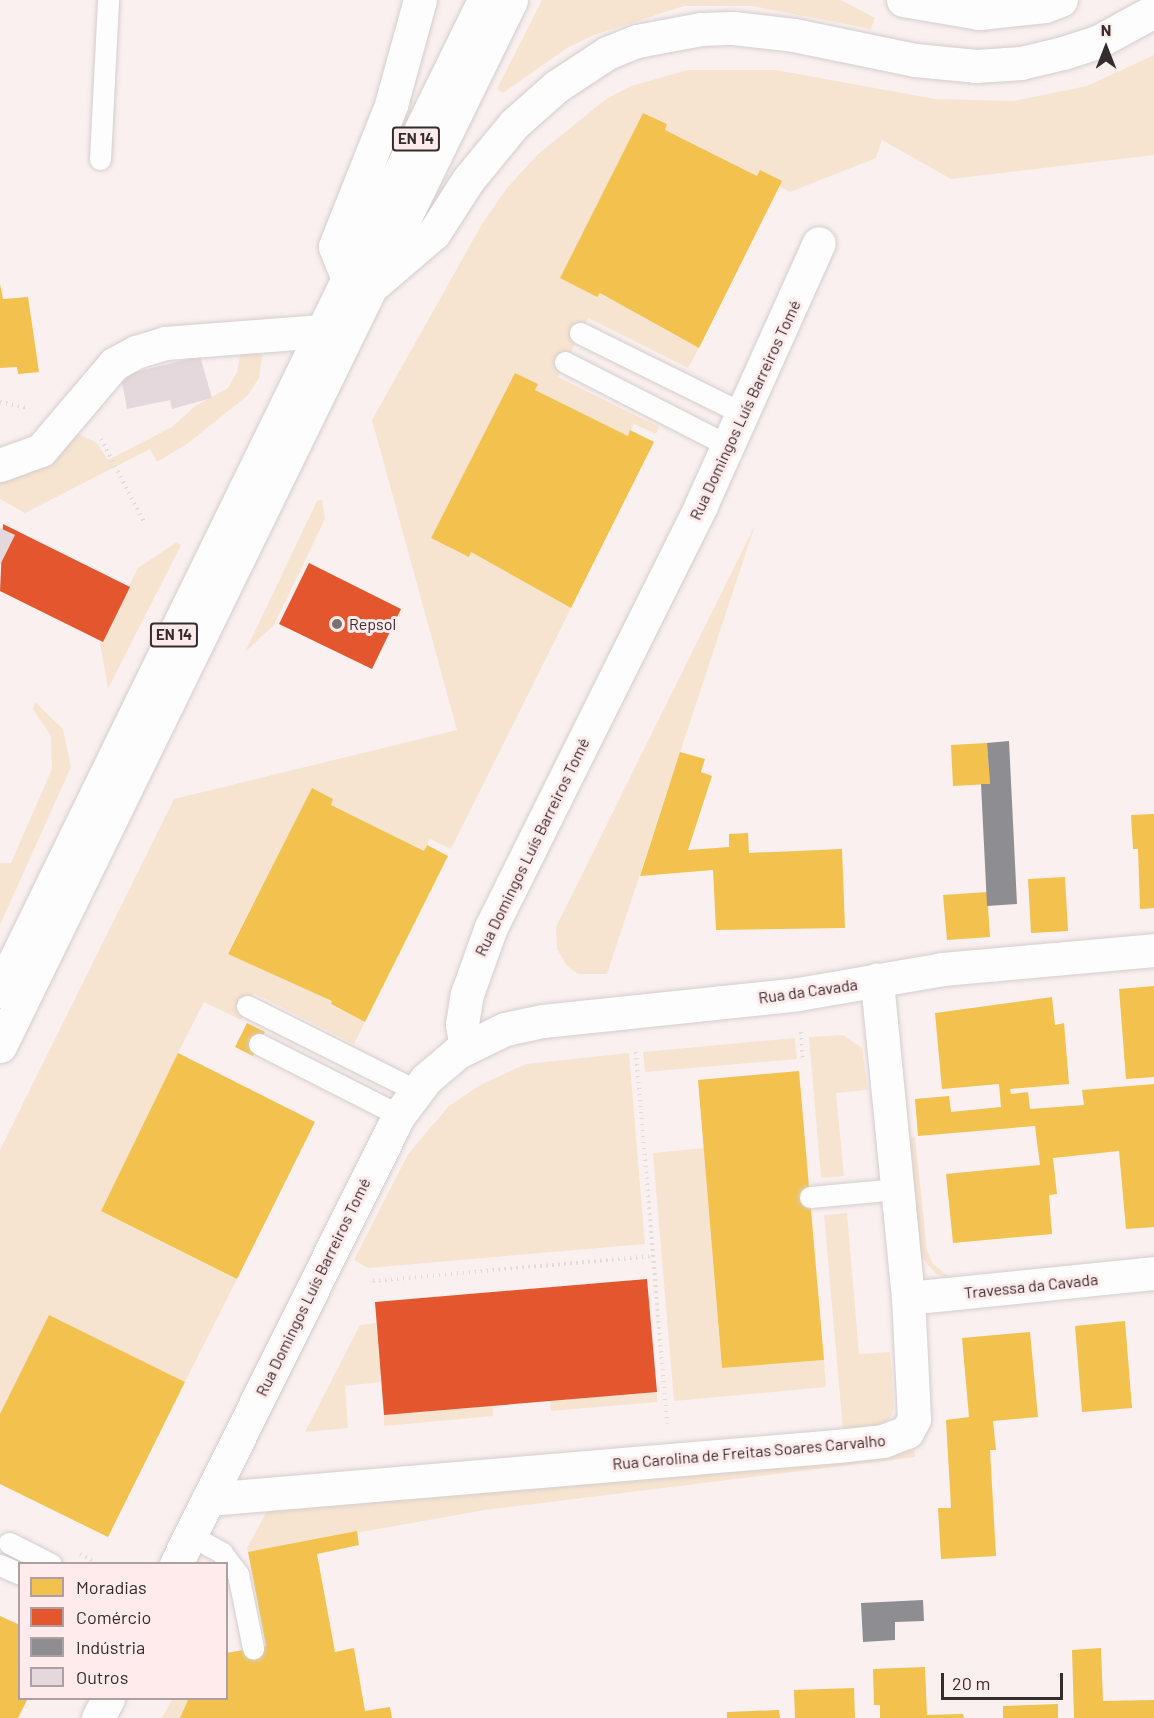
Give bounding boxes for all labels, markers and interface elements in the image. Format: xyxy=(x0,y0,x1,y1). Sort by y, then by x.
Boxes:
north arrow xyxy=(1076,18,1136,78)
text: N xyxy=(1101,20,1111,39)
road number: EN 14 xyxy=(390,127,442,151)
street label: Rua Domingos Luís Barreiros Tomé xyxy=(685,297,805,523)
place label: Repsol xyxy=(349,614,396,634)
marker: Repsol xyxy=(330,617,344,631)
road number: EN 14 xyxy=(148,623,200,647)
street label: Rua Domingos Luís Barreiros Tomé xyxy=(471,735,593,959)
street label: Rua da Cavada xyxy=(757,975,859,1007)
street label: Rua Domingos Luís Barreiros Tomé xyxy=(252,1175,374,1399)
street label: Travessa da Cavada xyxy=(963,1269,1099,1303)
street label: Rua Carolina de Freitas Soares Carvalho xyxy=(612,1430,886,1474)
legend xyxy=(18,1562,228,1700)
text: Moradias xyxy=(76,1576,147,1598)
text: Comércio xyxy=(76,1606,151,1628)
text: Indústria xyxy=(76,1636,145,1658)
scale bar xyxy=(944,1661,1066,1699)
text: Outros xyxy=(76,1666,128,1688)
text: 20 m xyxy=(952,1672,990,1694)

